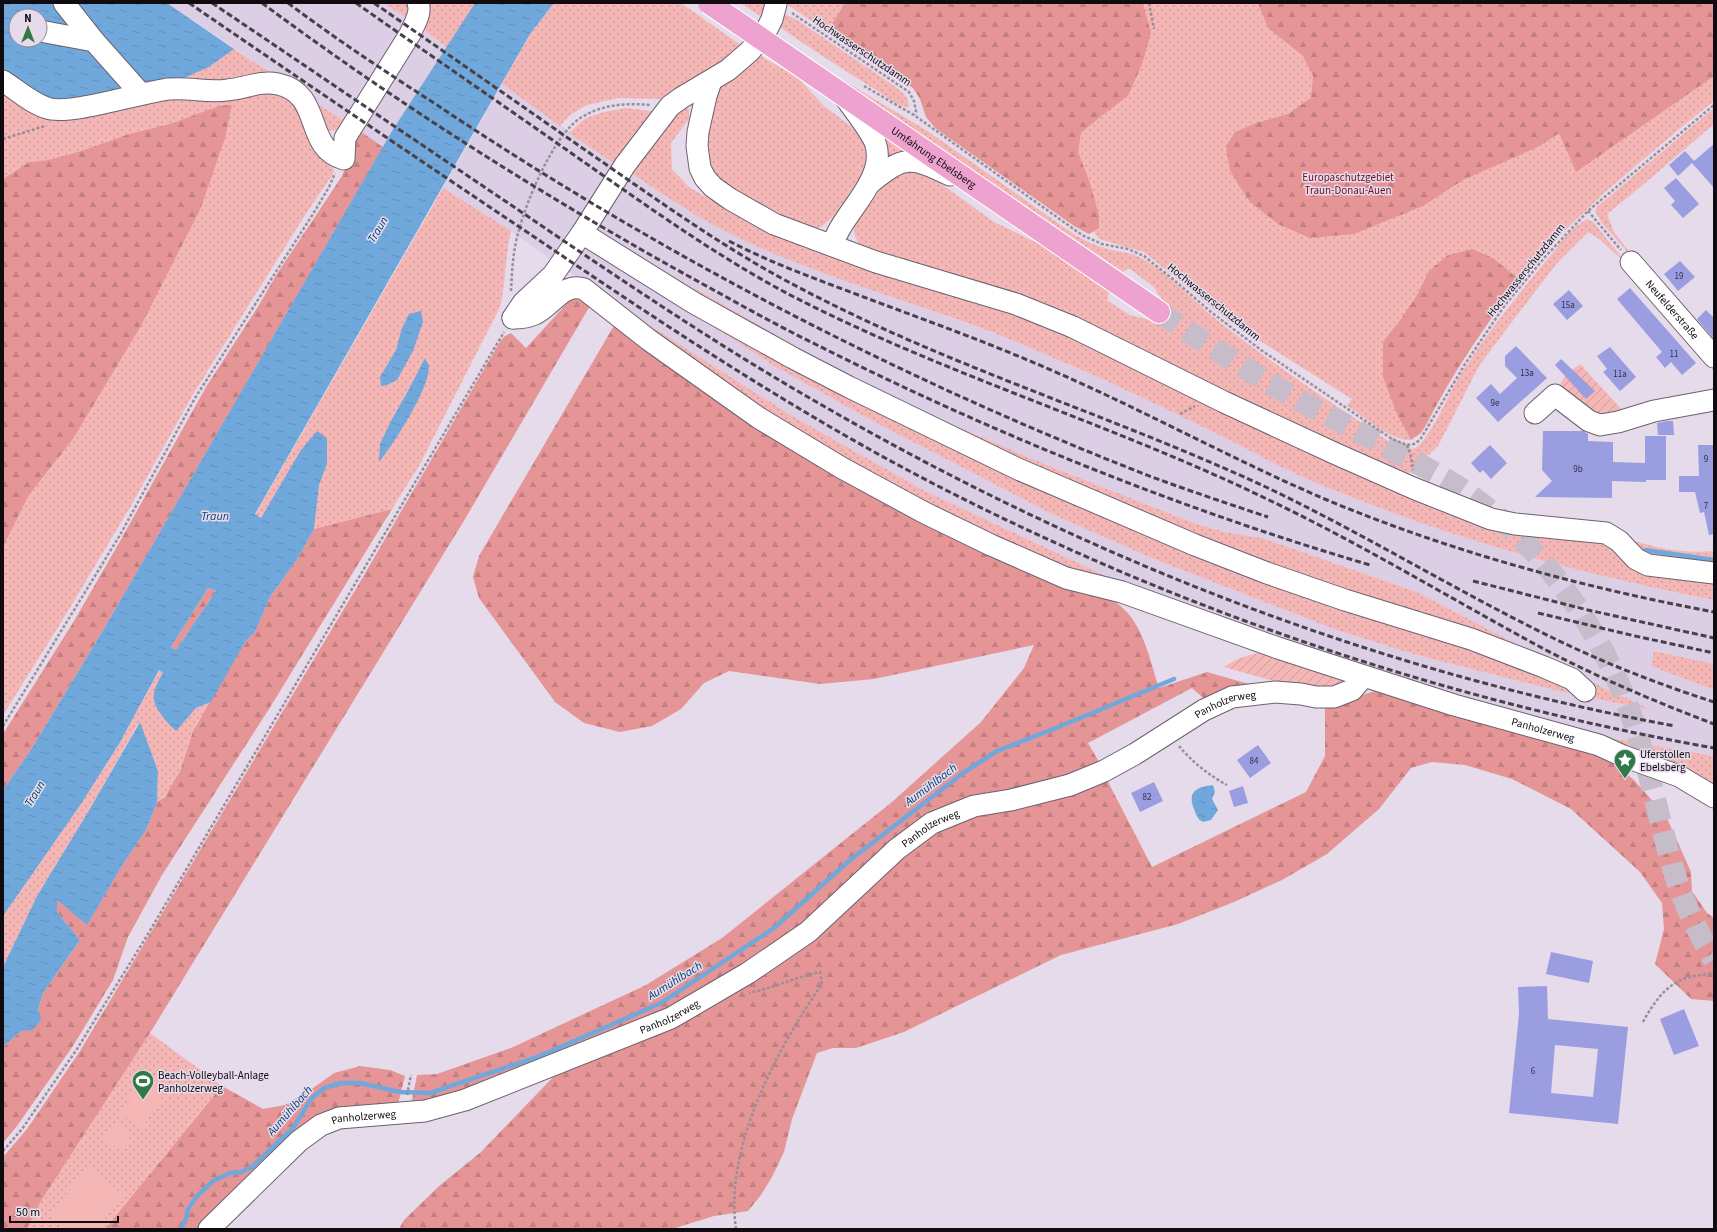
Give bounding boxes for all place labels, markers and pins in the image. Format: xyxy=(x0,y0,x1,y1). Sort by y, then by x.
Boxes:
place icon: Uferstollen Ebelsberg xyxy=(1612,747,1638,780)
place label: Uferstollen Ebelsberg xyxy=(1640,747,1690,775)
sports icon: Beach-Volleyball-Anlage Panholzerweg xyxy=(130,1068,156,1101)
place label: Beach-Volleyball-Anlage Panholzerweg xyxy=(158,1068,269,1096)

